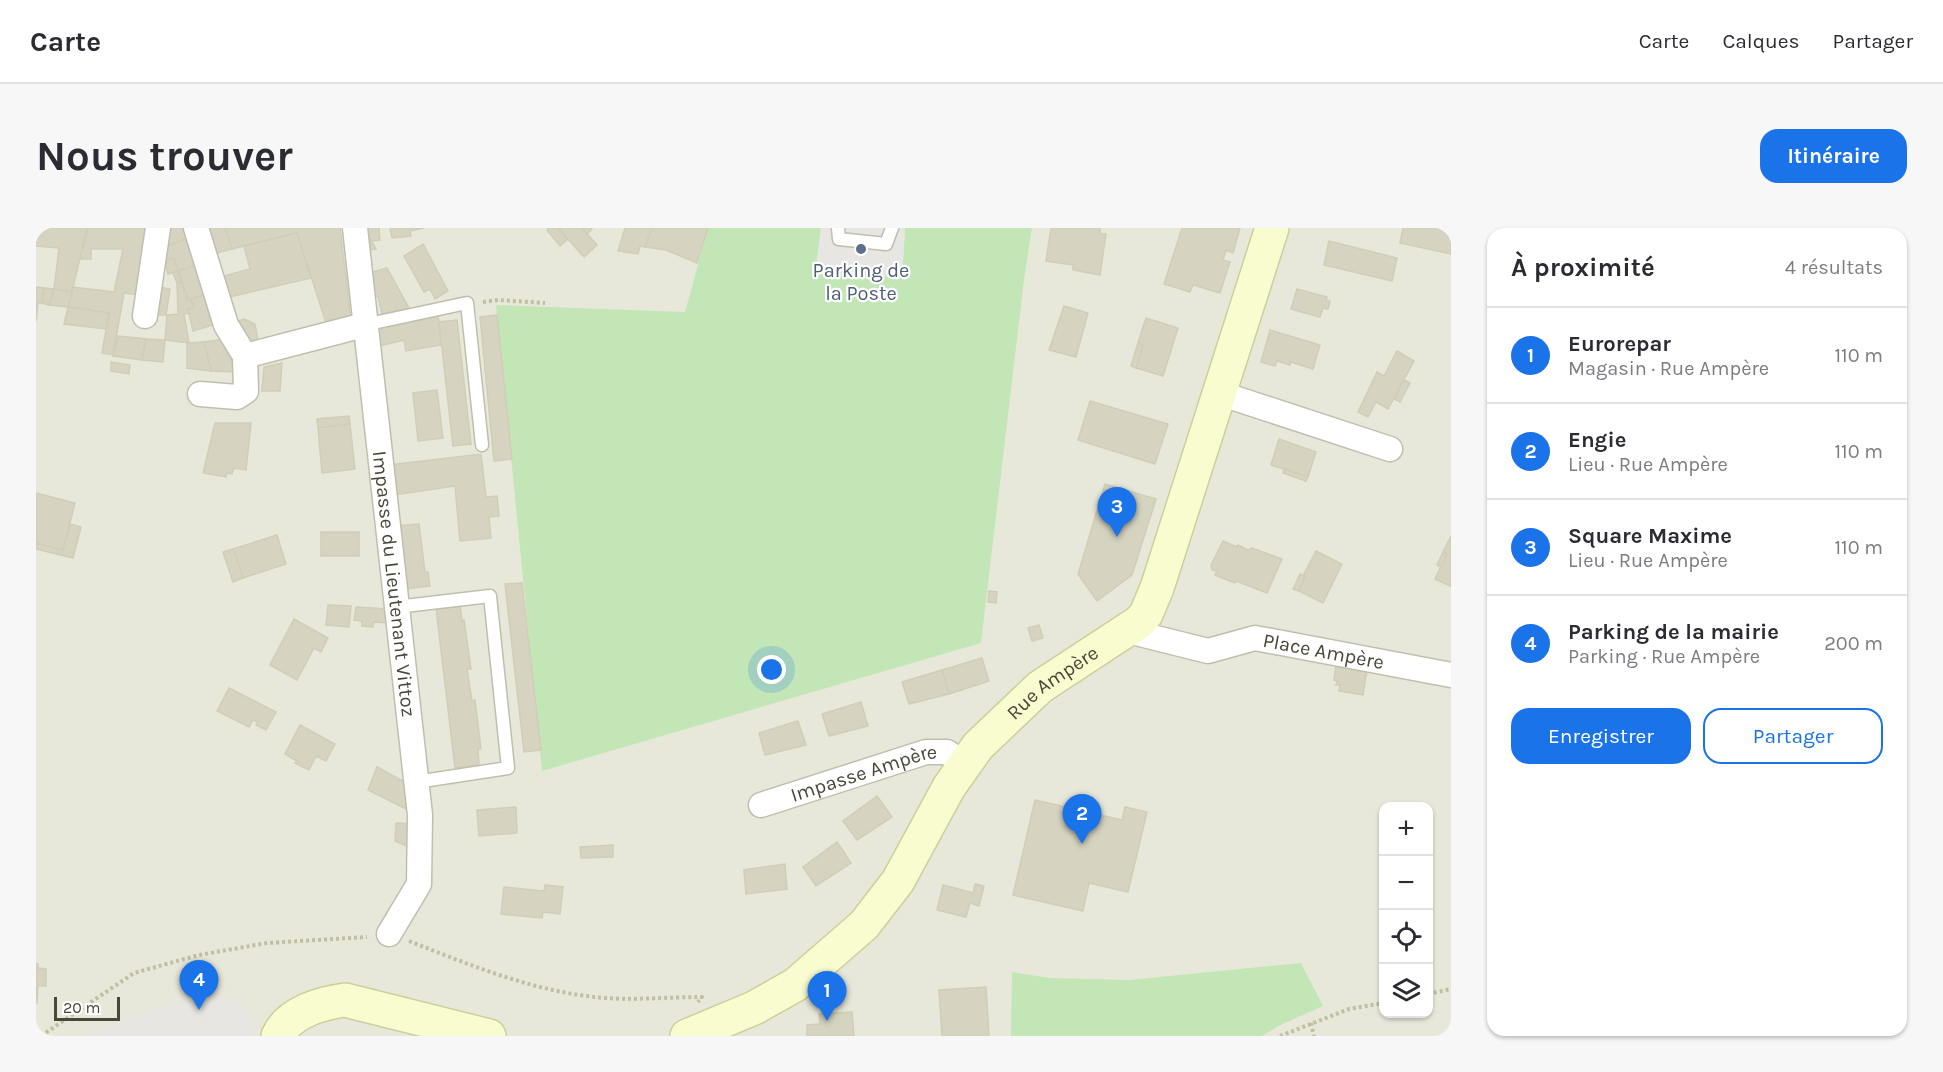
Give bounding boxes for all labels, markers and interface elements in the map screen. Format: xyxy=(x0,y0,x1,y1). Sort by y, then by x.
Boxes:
text: Carte xyxy=(30,25,101,58)
text: Carte xyxy=(1639,29,1689,53)
text: Calques xyxy=(1722,29,1800,53)
text: Partager xyxy=(1833,29,1913,53)
button: Itinéraire xyxy=(1760,129,1907,183)
text: Nous trouver xyxy=(36,131,293,181)
marker: Parking de la Poste xyxy=(854,242,868,256)
text: À proximité xyxy=(1511,252,1655,283)
text: 4 résultats xyxy=(1785,256,1883,279)
place label: Parking de la Poste xyxy=(813,259,909,305)
text: Eurorepar xyxy=(1568,331,1671,357)
text: 1 xyxy=(1527,344,1534,367)
text: 110 m xyxy=(1834,344,1883,367)
text: Magasin · Rue Ampère xyxy=(1568,357,1769,380)
text: Engie xyxy=(1568,427,1626,453)
text: 2 xyxy=(1524,440,1537,463)
text: 110 m xyxy=(1834,440,1883,463)
street label: Impasse du Lieutenant Vittoz xyxy=(368,450,421,718)
text: Lieu · Rue Ampère xyxy=(1568,453,1728,476)
pin: 3 xyxy=(1098,488,1136,537)
text: Square Maxime xyxy=(1568,523,1732,549)
text: 3 xyxy=(1524,536,1537,559)
text: 110 m xyxy=(1834,536,1883,559)
text: Lieu · Rue Ampère xyxy=(1568,549,1728,572)
text: Parking de la mairie xyxy=(1568,619,1779,645)
street label: Place Ampère xyxy=(1261,628,1386,674)
text: 4 xyxy=(1525,632,1536,655)
text: 200 m xyxy=(1824,632,1883,655)
street label: Rue Ampère xyxy=(1002,641,1102,724)
text: Parking · Rue Ampère xyxy=(1568,645,1760,668)
your location xyxy=(757,655,786,684)
button: Enregistrer xyxy=(1511,708,1691,764)
button: Partager xyxy=(1703,708,1883,764)
street label: Impasse Ampère xyxy=(788,741,937,806)
pin: 2 xyxy=(1062,794,1102,844)
map controls xyxy=(1379,802,1433,1018)
button: + xyxy=(1379,802,1433,856)
button: − xyxy=(1379,856,1433,910)
button: locate xyxy=(1379,910,1433,964)
pin: 4 xyxy=(180,960,218,1010)
button: layers xyxy=(1379,964,1433,1018)
pin: 1 xyxy=(808,972,846,1021)
scale bar xyxy=(54,994,120,1022)
text: 20 m xyxy=(63,998,101,1017)

